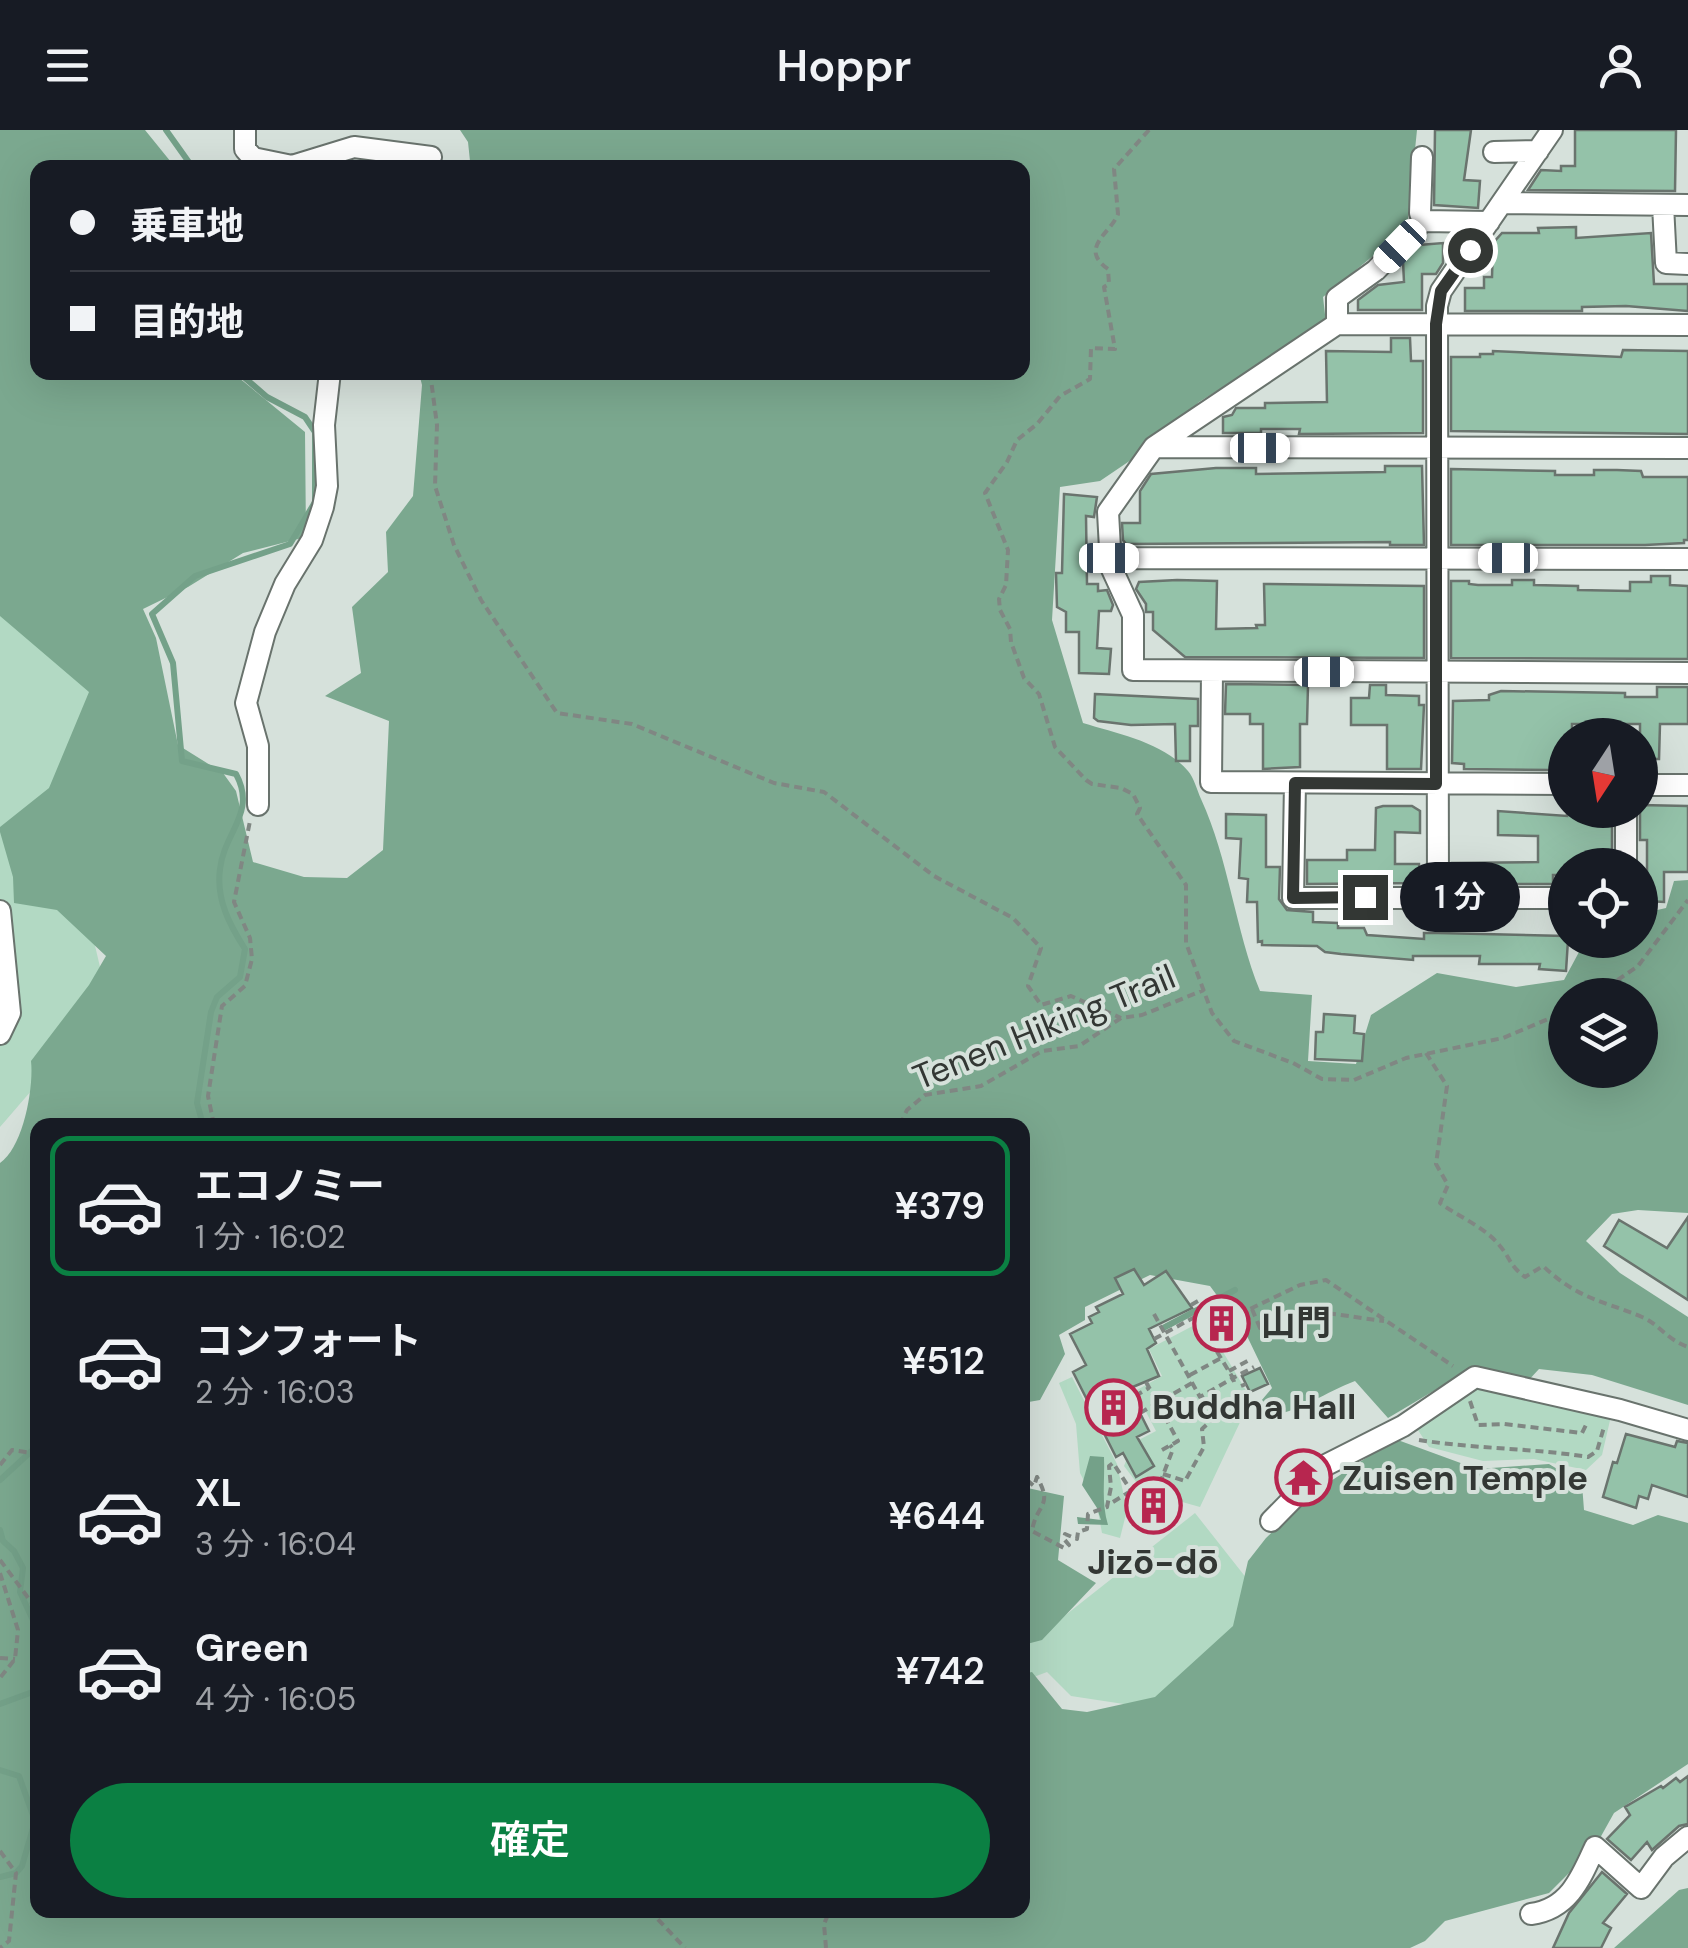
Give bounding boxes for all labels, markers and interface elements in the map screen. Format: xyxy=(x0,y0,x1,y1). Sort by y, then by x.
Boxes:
text: Hoppr xyxy=(777,36,911,95)
icon: menu xyxy=(40,38,95,93)
icon: person xyxy=(1593,38,1648,93)
text: 乗車地 xyxy=(130,201,244,251)
car xyxy=(1368,214,1432,278)
route start xyxy=(1448,228,1493,273)
text: 目的地 xyxy=(130,297,244,347)
car xyxy=(1230,433,1290,463)
car xyxy=(1079,543,1139,573)
car xyxy=(1478,543,1538,573)
car xyxy=(1294,657,1354,687)
north arrow xyxy=(1548,718,1658,828)
map controls xyxy=(1548,718,1658,1088)
button: locate xyxy=(1548,848,1658,958)
callout: 1 分 xyxy=(1400,862,1520,932)
route end xyxy=(1343,875,1388,920)
text: 1 分 xyxy=(1435,876,1485,918)
street label: Tenen Hiking Trail xyxy=(906,953,1182,1101)
button: layers xyxy=(1548,978,1658,1088)
icon: car xyxy=(75,1161,165,1251)
text: エコノミー xyxy=(195,1161,385,1211)
text: ¥379 xyxy=(895,1181,985,1231)
text: 1 分 · 16:02 xyxy=(195,1216,345,1258)
building icon: 山門 xyxy=(1192,1293,1252,1353)
place label: 山門 xyxy=(1261,1300,1331,1346)
icon: car xyxy=(75,1316,165,1406)
text: コンフォート xyxy=(195,1316,422,1366)
text: ¥512 xyxy=(902,1336,985,1386)
text: 2 分 · 16:03 xyxy=(195,1371,355,1413)
building icon: Buddha Hall xyxy=(1083,1377,1143,1437)
place label: Buddha Hall xyxy=(1152,1384,1356,1430)
temple icon: Zuisen Temple xyxy=(1273,1448,1333,1508)
place label: Zuisen Temple xyxy=(1342,1455,1588,1501)
text: XL xyxy=(195,1468,242,1518)
icon: car xyxy=(75,1471,165,1561)
building icon: Jizō-dō xyxy=(1123,1476,1183,1536)
text: ¥644 xyxy=(888,1491,985,1541)
text: 3 分 · 16:04 xyxy=(195,1523,356,1565)
place label: Jizō-dō xyxy=(1087,1539,1219,1585)
text: Green xyxy=(195,1623,309,1673)
icon: car xyxy=(75,1626,165,1716)
text: ¥742 xyxy=(895,1646,985,1696)
text: 4 分 · 16:05 xyxy=(195,1678,356,1720)
button: 確定 xyxy=(70,1783,990,1898)

